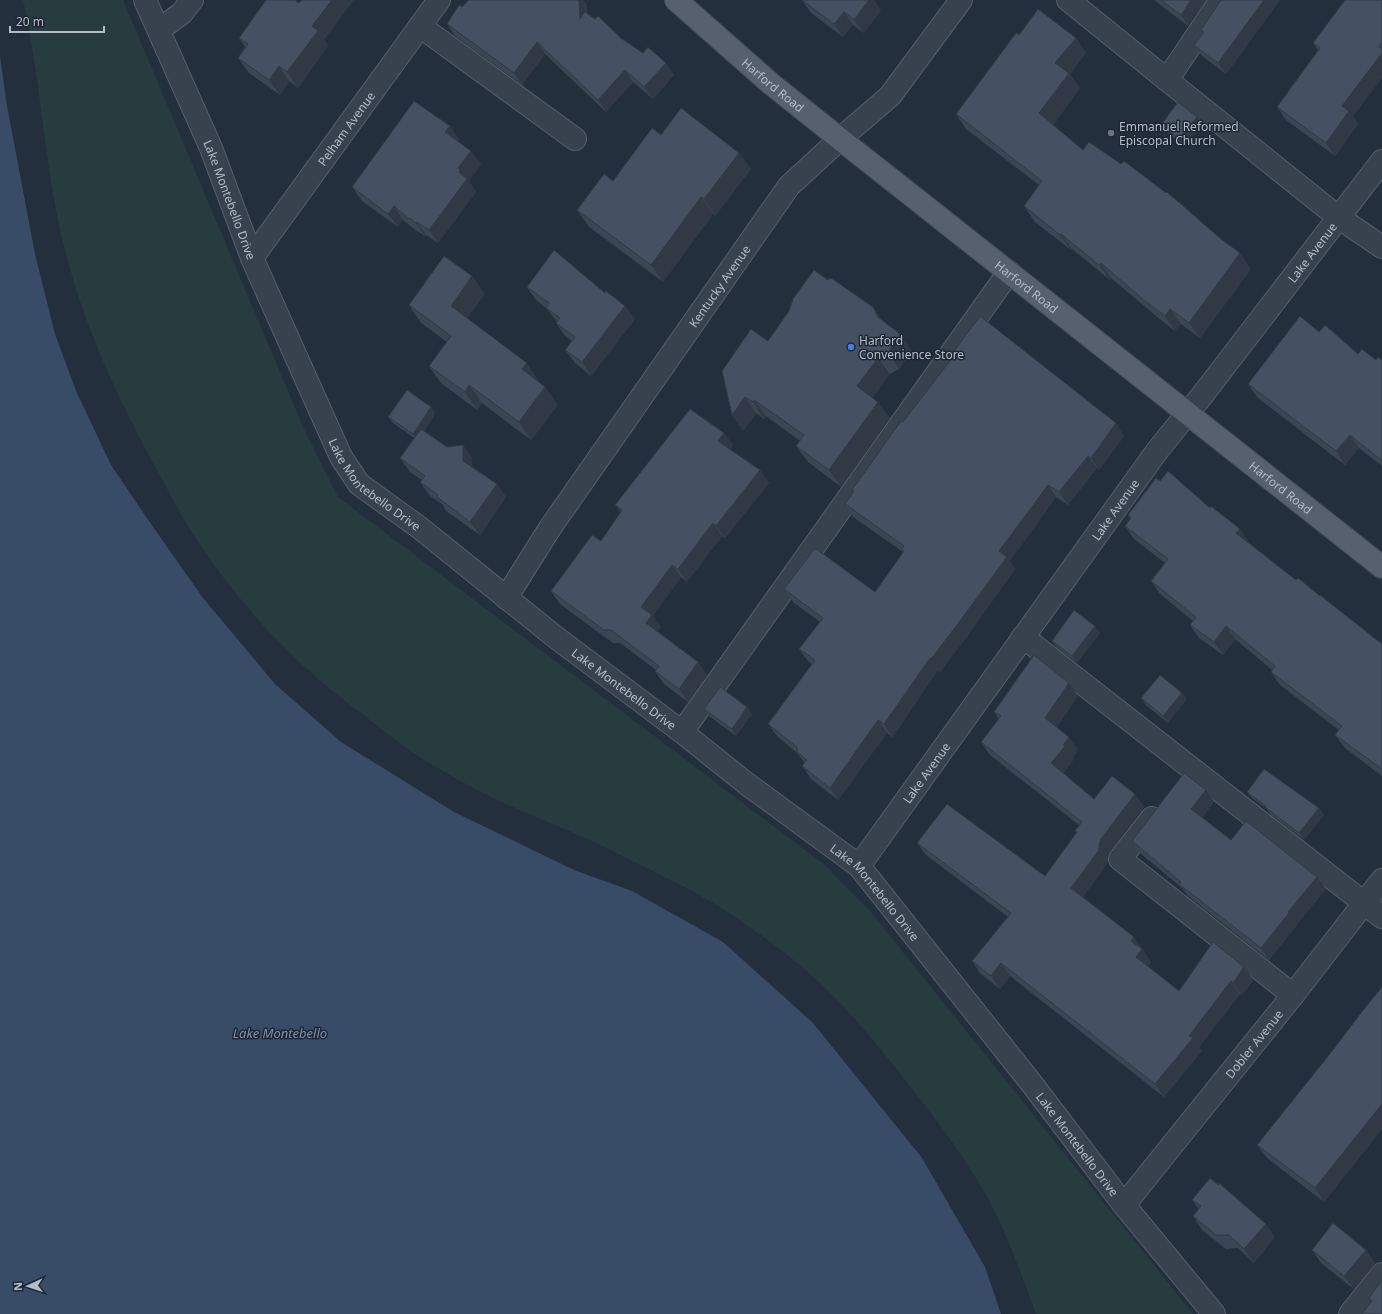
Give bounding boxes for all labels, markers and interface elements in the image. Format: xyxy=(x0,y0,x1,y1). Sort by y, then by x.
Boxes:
scale bar xyxy=(10,8,104,34)
text: 20 m xyxy=(16,13,44,30)
street label: Harford Road xyxy=(739,54,808,116)
street label: Pelham Avenue xyxy=(313,88,379,169)
place label: Emmanuel Reformed Episcopal Church xyxy=(1119,118,1239,149)
marker: Emmanuel Reformed Episcopal Church xyxy=(1106,128,1116,138)
street label: Lake Montebello Drive xyxy=(200,137,260,262)
street label: Lake Avenue xyxy=(1283,218,1341,286)
street label: Kentucky Avenue xyxy=(684,241,754,331)
street label: Harford Road xyxy=(992,256,1062,317)
place label: Harford Convenience Store xyxy=(859,332,964,363)
marker: Harford Convenience Store xyxy=(846,342,856,352)
street label: Lake Montebello Drive xyxy=(325,436,424,535)
street label: Harford Road xyxy=(1246,457,1316,518)
street label: Lake Avenue xyxy=(1087,475,1143,543)
street label: Lake Montebello Drive xyxy=(569,644,680,734)
street label: Lake Avenue xyxy=(898,738,954,807)
street label: Lake Montebello Drive xyxy=(827,839,924,944)
street label: Dobler Avenue xyxy=(1221,1006,1287,1082)
water label: Lake Montebello xyxy=(233,1024,327,1042)
street label: Lake Montebello Drive xyxy=(1033,1089,1123,1200)
north arrow xyxy=(8,1266,48,1306)
text: N xyxy=(10,1282,25,1291)

